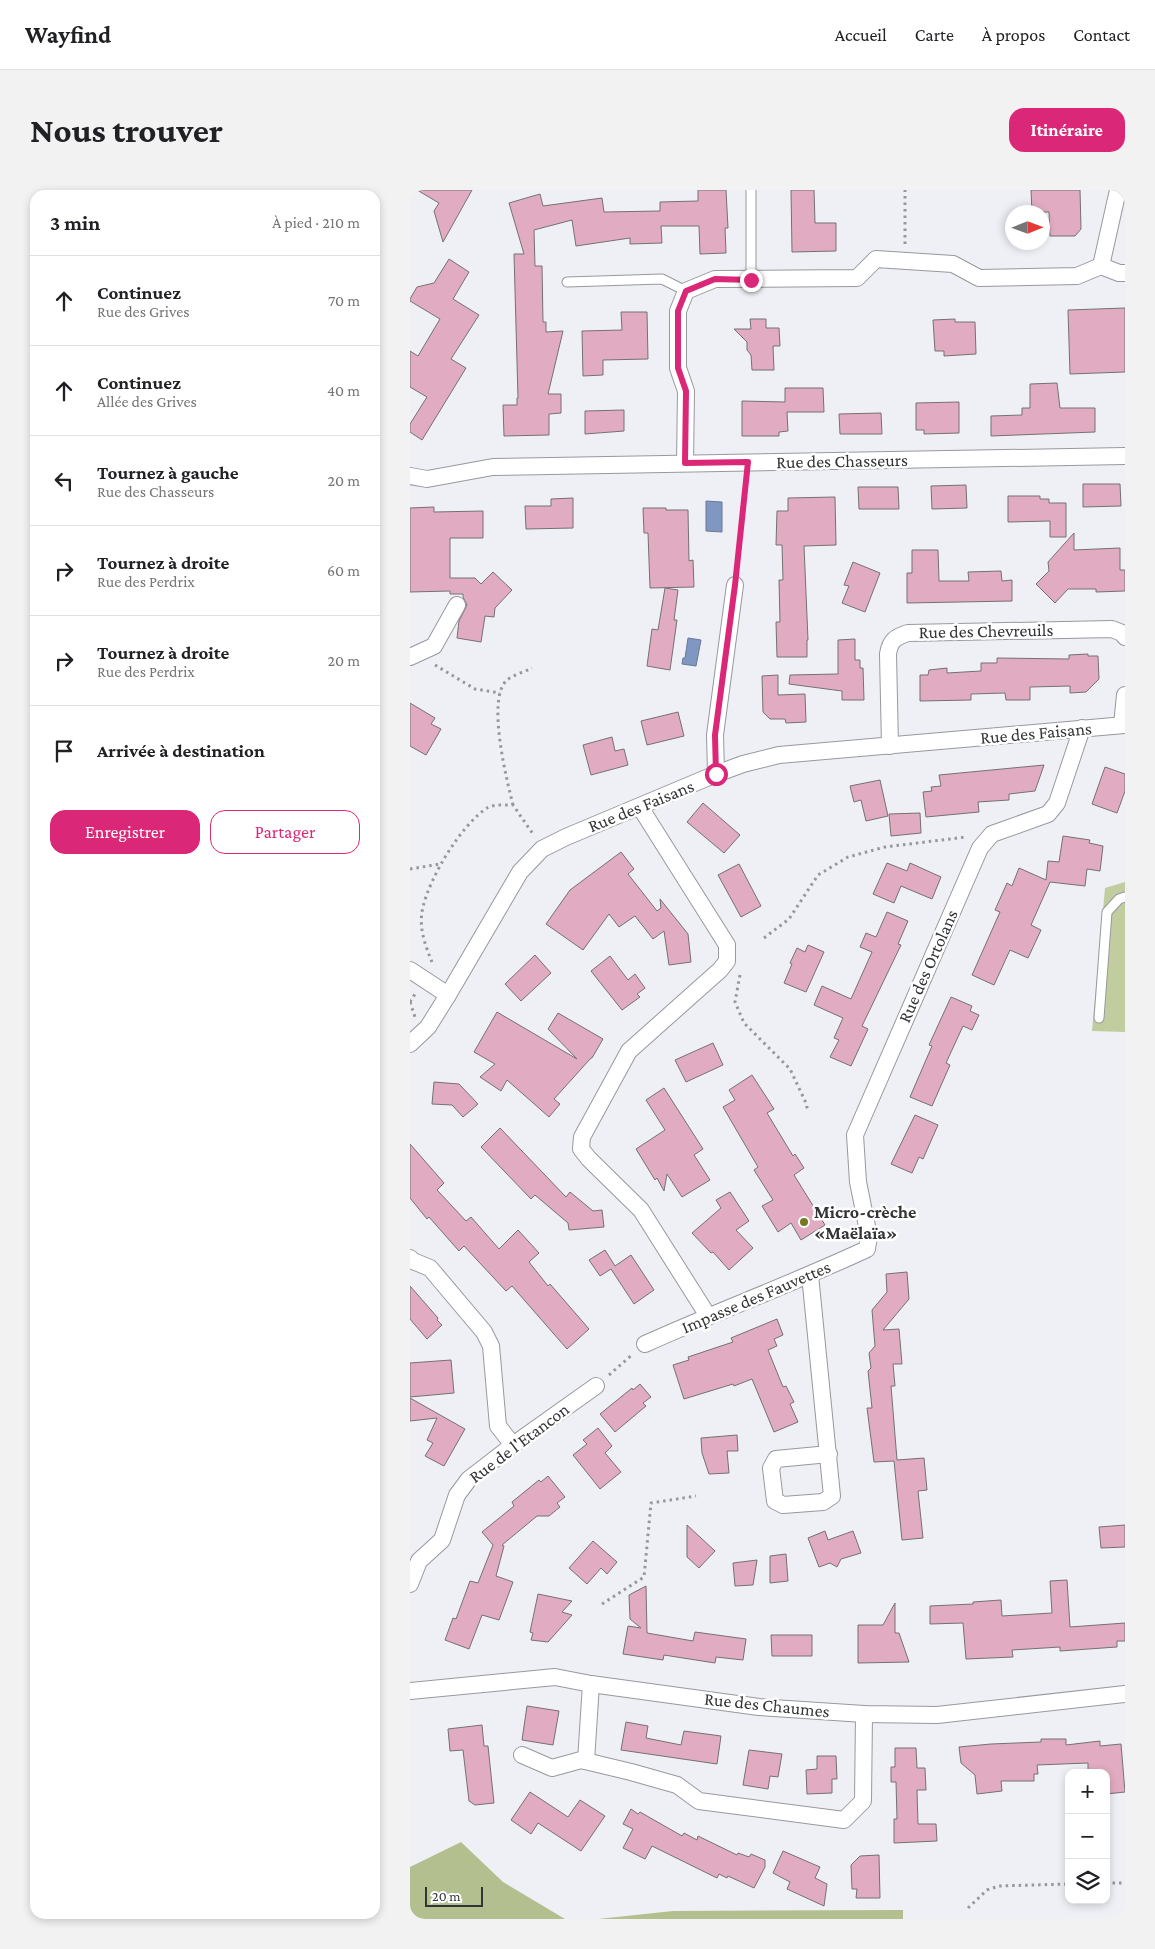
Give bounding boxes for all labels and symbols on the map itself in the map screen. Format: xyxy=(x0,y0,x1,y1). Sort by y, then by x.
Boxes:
north arrow xyxy=(1005,205,1050,250)
route end xyxy=(740,269,763,292)
street label: Rue des Chasseurs xyxy=(776,450,908,472)
street label: Rue des Chevreuils xyxy=(918,620,1054,642)
street label: Rue des Faisans xyxy=(979,718,1093,748)
route start xyxy=(705,763,728,786)
street label: Rue des Faisans xyxy=(585,776,697,836)
street label: Rue des Ortolans xyxy=(894,906,962,1026)
place label: Micro-crèche «Maëlaïa» xyxy=(814,1202,916,1243)
marker: Micro-crèche «Maëlaïa» xyxy=(798,1216,810,1228)
street label: Impasse des Fauvettes xyxy=(678,1257,834,1337)
street label: Rue de l'Etancon xyxy=(465,1399,573,1487)
street label: Rue des Chaumes xyxy=(703,1688,831,1722)
scale bar xyxy=(425,1884,482,1907)

